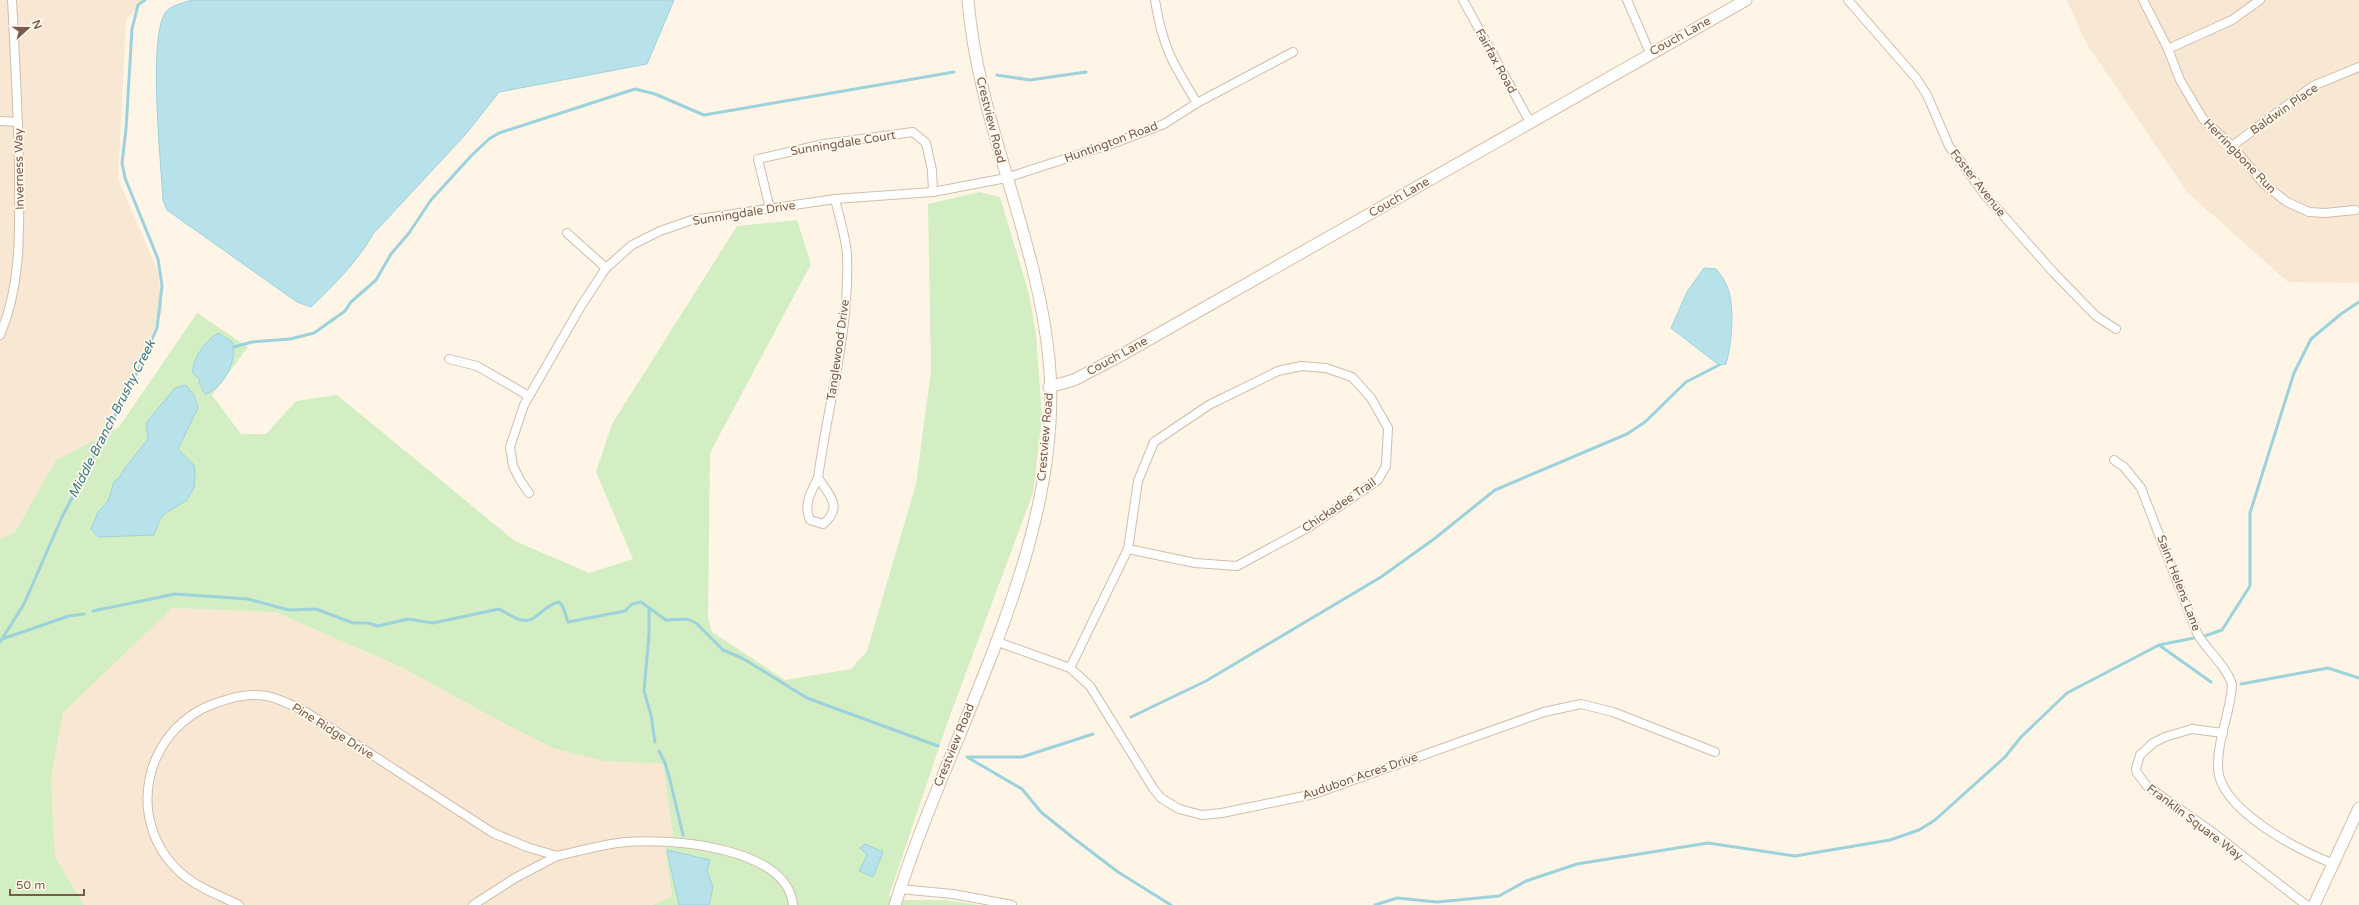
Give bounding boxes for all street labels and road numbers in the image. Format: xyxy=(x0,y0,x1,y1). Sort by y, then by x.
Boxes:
street label: Couch Lane xyxy=(1647,13,1713,58)
street label: Fairfax Road xyxy=(1473,26,1519,96)
street label: Crestview Road xyxy=(973,75,1009,165)
street label: Baldwin Place xyxy=(2247,80,2321,138)
street label: Herringbone Run xyxy=(2201,116,2279,196)
street label: Huntington Road xyxy=(1062,119,1160,165)
street label: Inverness Way xyxy=(11,128,27,210)
street label: Sunningdale Court xyxy=(789,128,897,158)
street label: Foster Avenue xyxy=(1947,146,2009,220)
street label: Couch Lane xyxy=(1366,174,1432,220)
street label: Sunningdale Drive xyxy=(692,198,797,228)
street label: Tanglewood Drive xyxy=(824,298,852,401)
street label: Couch Lane xyxy=(1084,333,1150,378)
street label: Crestview Road xyxy=(1034,392,1056,482)
street label: Chickadee Trail xyxy=(1299,475,1379,535)
street label: Saint Helens Lane xyxy=(2154,533,2204,633)
street label: Pine Ridge Drive xyxy=(289,700,377,762)
street label: Crestview Road xyxy=(931,701,977,789)
street label: Audubon Acres Drive xyxy=(1300,750,1420,802)
street label: Franklin Square Way xyxy=(2144,781,2246,863)

